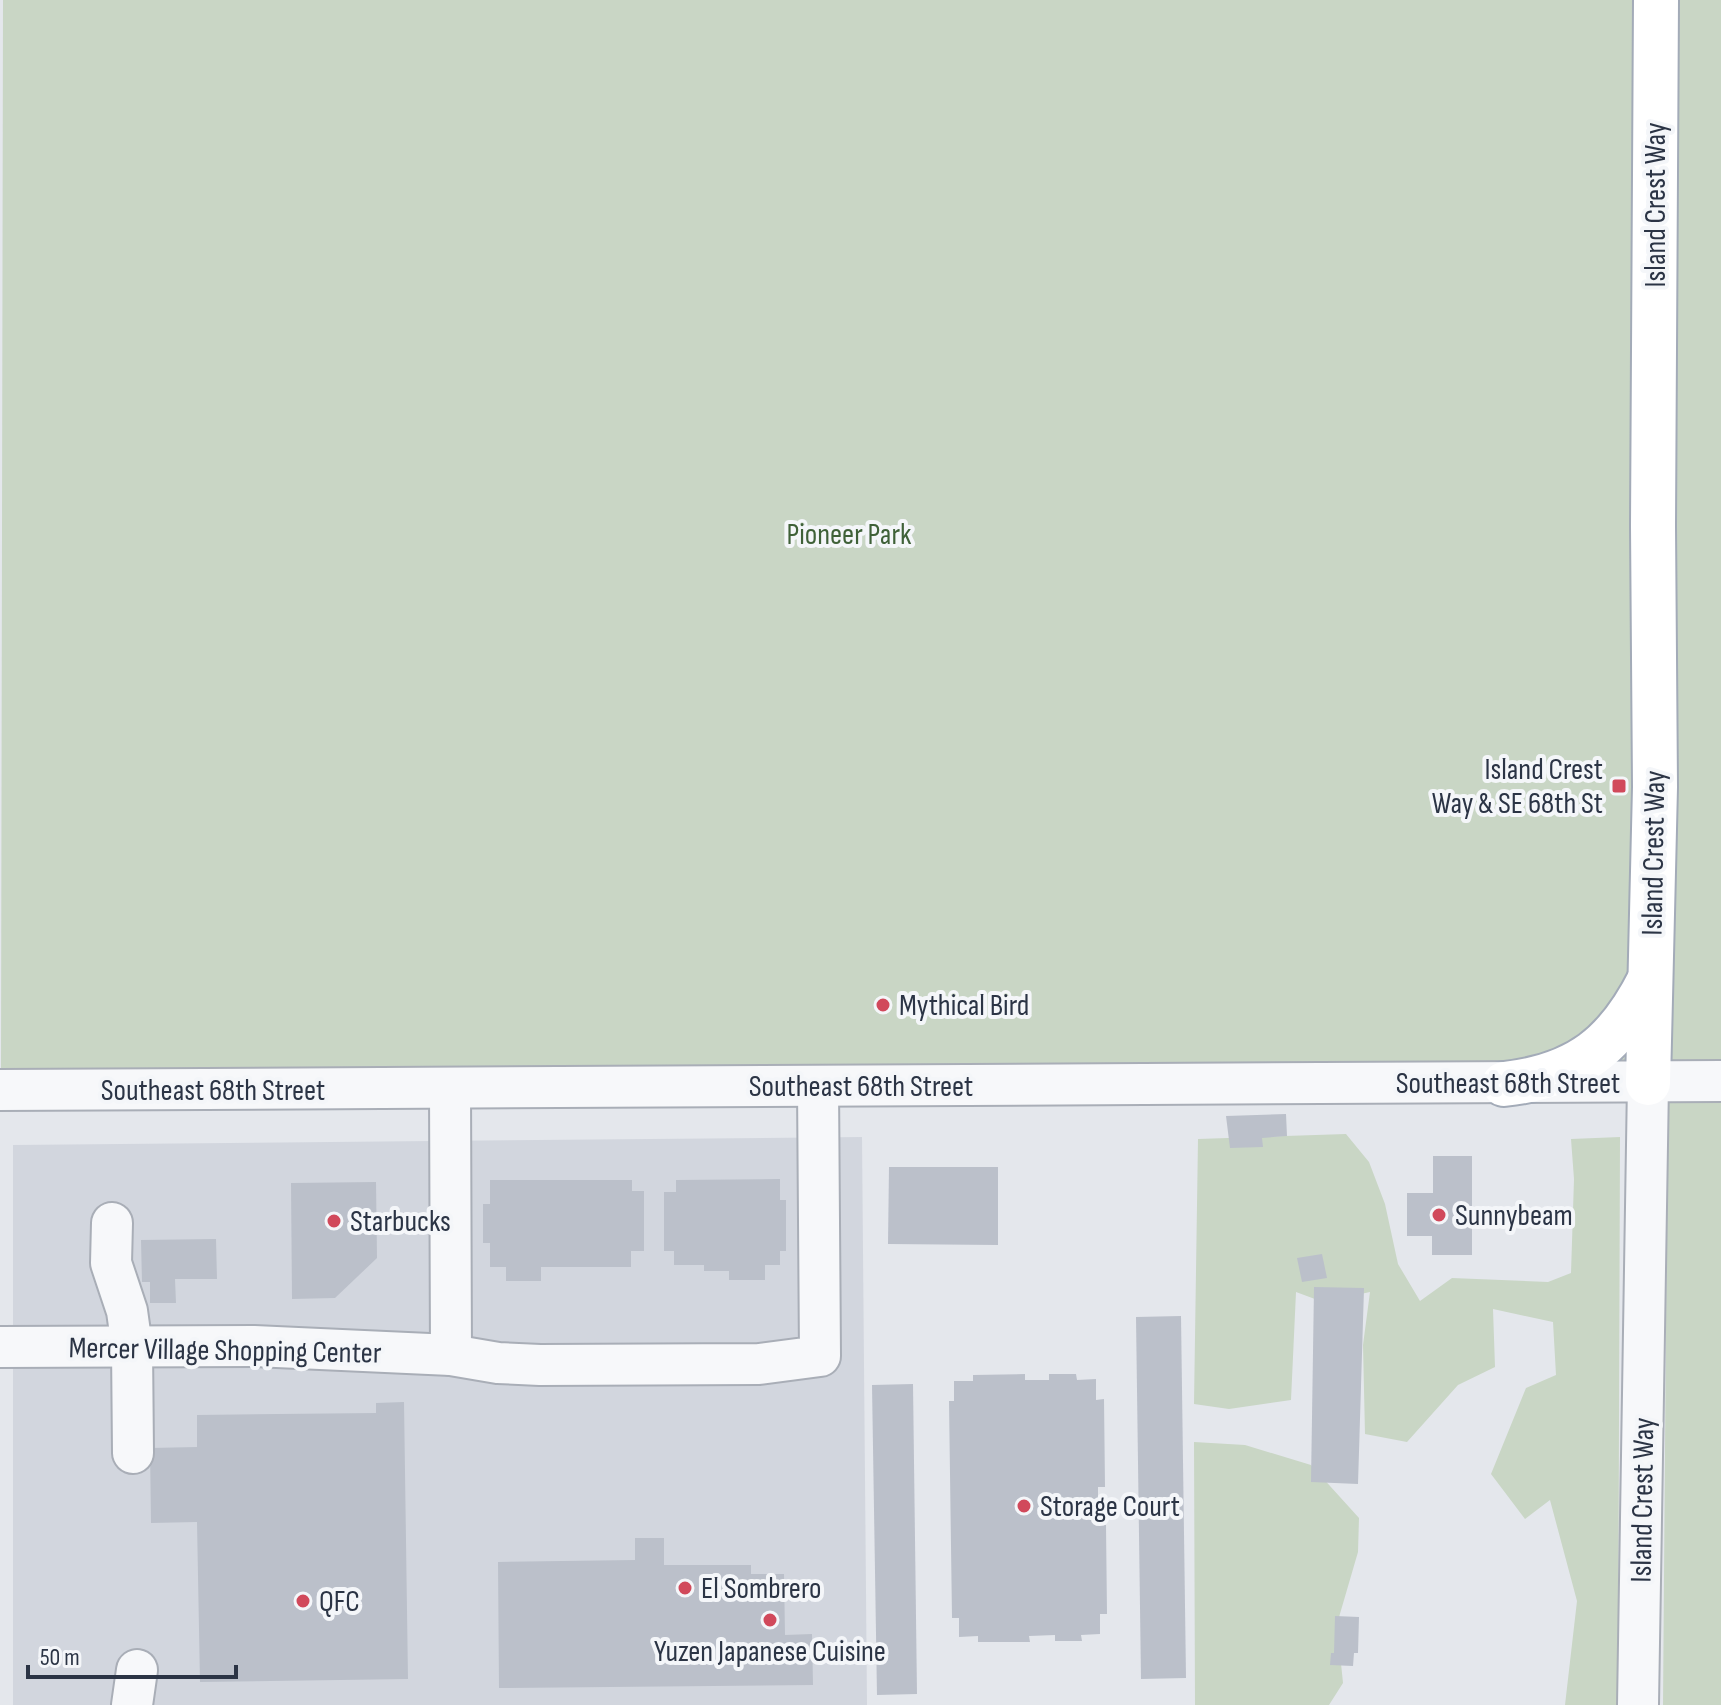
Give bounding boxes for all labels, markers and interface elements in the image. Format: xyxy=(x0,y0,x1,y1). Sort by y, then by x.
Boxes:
street label: Island Crest Way xyxy=(1638,122,1674,288)
park label: Pioneer Park xyxy=(787,517,912,553)
place label: Island Crest Way & SE 68th St xyxy=(1432,752,1603,822)
street label: Island Crest Way xyxy=(1635,770,1673,936)
marker: Island Crest Way & SE 68th St xyxy=(1610,777,1628,795)
place label: Mythical Bird xyxy=(899,988,1029,1024)
marker: Mythical Bird xyxy=(874,996,892,1014)
street label: Southeast 68th Street xyxy=(1396,1066,1620,1102)
street label: Southeast 68th Street xyxy=(749,1069,973,1105)
street label: Southeast 68th Street xyxy=(101,1073,325,1109)
place label: Sunnybeam xyxy=(1455,1198,1573,1234)
place label: Starbucks xyxy=(350,1204,451,1240)
marker: Sunnybeam xyxy=(1430,1206,1448,1224)
marker: Starbucks xyxy=(325,1212,343,1230)
street label: Mercer Village Shopping Center xyxy=(68,1330,382,1372)
street label: Island Crest Way xyxy=(1624,1417,1662,1583)
place label: Storage Court xyxy=(1040,1489,1180,1525)
marker: Storage Court xyxy=(1015,1497,1033,1515)
place label: El Sombrero xyxy=(701,1571,821,1607)
marker: El Sombrero xyxy=(676,1579,694,1597)
place label: QFC xyxy=(319,1584,360,1620)
marker: QFC xyxy=(294,1592,312,1610)
marker: Yuzen Japanese Cuisine xyxy=(761,1611,779,1629)
scale bar xyxy=(28,1629,236,1679)
place label: Yuzen Japanese Cuisine xyxy=(654,1634,886,1670)
text: 50 m xyxy=(40,1643,80,1672)

